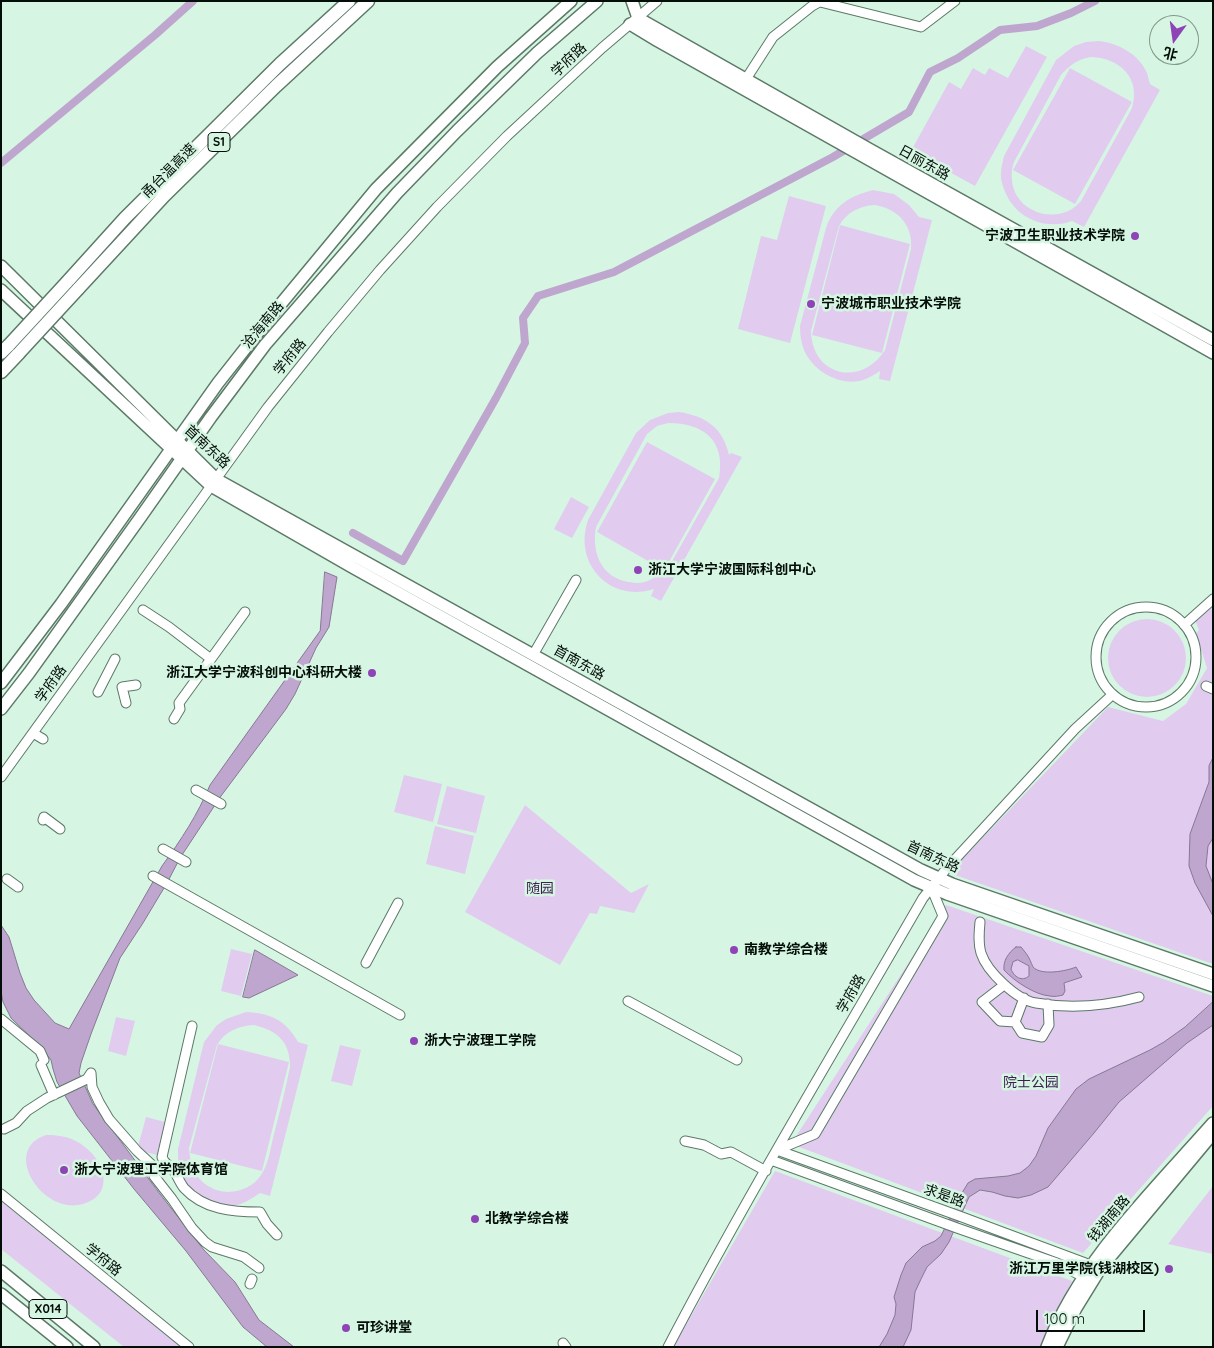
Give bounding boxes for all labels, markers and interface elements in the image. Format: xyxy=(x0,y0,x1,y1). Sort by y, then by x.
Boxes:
north arrow xyxy=(1149,15,1199,65)
street label: 学府路 xyxy=(548,40,590,80)
text: 北 xyxy=(1162,43,1180,64)
road number: S1 xyxy=(208,132,230,152)
street label: 甬台温高速 xyxy=(138,140,200,202)
street label: 日丽东路 xyxy=(895,142,953,184)
place label: 宁波卫生职业技术学院 xyxy=(985,228,1125,244)
marker: 宁波卫生职业技术学院 xyxy=(1129,230,1141,242)
place label: 宁波城市职业技术学院 xyxy=(821,296,961,312)
street label: 沧海南路 xyxy=(239,298,287,352)
marker: 宁波城市职业技术学院 xyxy=(805,298,817,310)
street label: 学府路 xyxy=(270,335,310,379)
street label: 首南东路 xyxy=(181,422,233,472)
place label: 浙江大学宁波国际科创中心 xyxy=(648,562,816,578)
marker: 浙江大学宁波国际科创中心 xyxy=(632,564,644,576)
street label: 首南东路 xyxy=(550,642,608,684)
street label: 学府路 xyxy=(32,662,70,706)
place label: 浙江大学宁波科创中心科研大楼 xyxy=(166,665,362,681)
marker: 浙江大学宁波科创中心科研大楼 xyxy=(366,667,378,679)
street label: 首南东路 xyxy=(904,838,962,876)
park label: 随园 xyxy=(526,881,554,897)
place label: 南教学综合楼 xyxy=(744,942,828,958)
marker: 南教学综合楼 xyxy=(728,944,740,956)
street label: 学府路 xyxy=(833,972,869,1016)
place label: 浙大宁波理工学院 xyxy=(424,1033,536,1049)
marker: 浙大宁波理工学院 xyxy=(408,1035,420,1047)
park label: 院士公园 xyxy=(1003,1075,1059,1091)
place label: 浙大宁波理工学院体育馆 xyxy=(74,1162,228,1178)
marker: 浙大宁波理工学院体育馆 xyxy=(58,1164,70,1176)
street label: 求是路 xyxy=(921,1181,967,1211)
street label: 钱湖南路 xyxy=(1085,1192,1133,1246)
place label: 北教学综合楼 xyxy=(485,1211,569,1227)
marker: 北教学综合楼 xyxy=(469,1213,481,1225)
street label: 学府路 xyxy=(81,1240,125,1280)
place label: 浙江万里学院(钱湖校区) xyxy=(1009,1261,1159,1277)
marker: 浙江万里学院(钱湖校区) xyxy=(1163,1263,1175,1275)
road number: X014 xyxy=(29,1300,67,1318)
scale bar xyxy=(1039,1300,1148,1332)
text: 100 m xyxy=(1044,1309,1085,1328)
place label: 可珍讲堂 xyxy=(356,1320,412,1336)
marker: 可珍讲堂 xyxy=(340,1322,352,1334)

